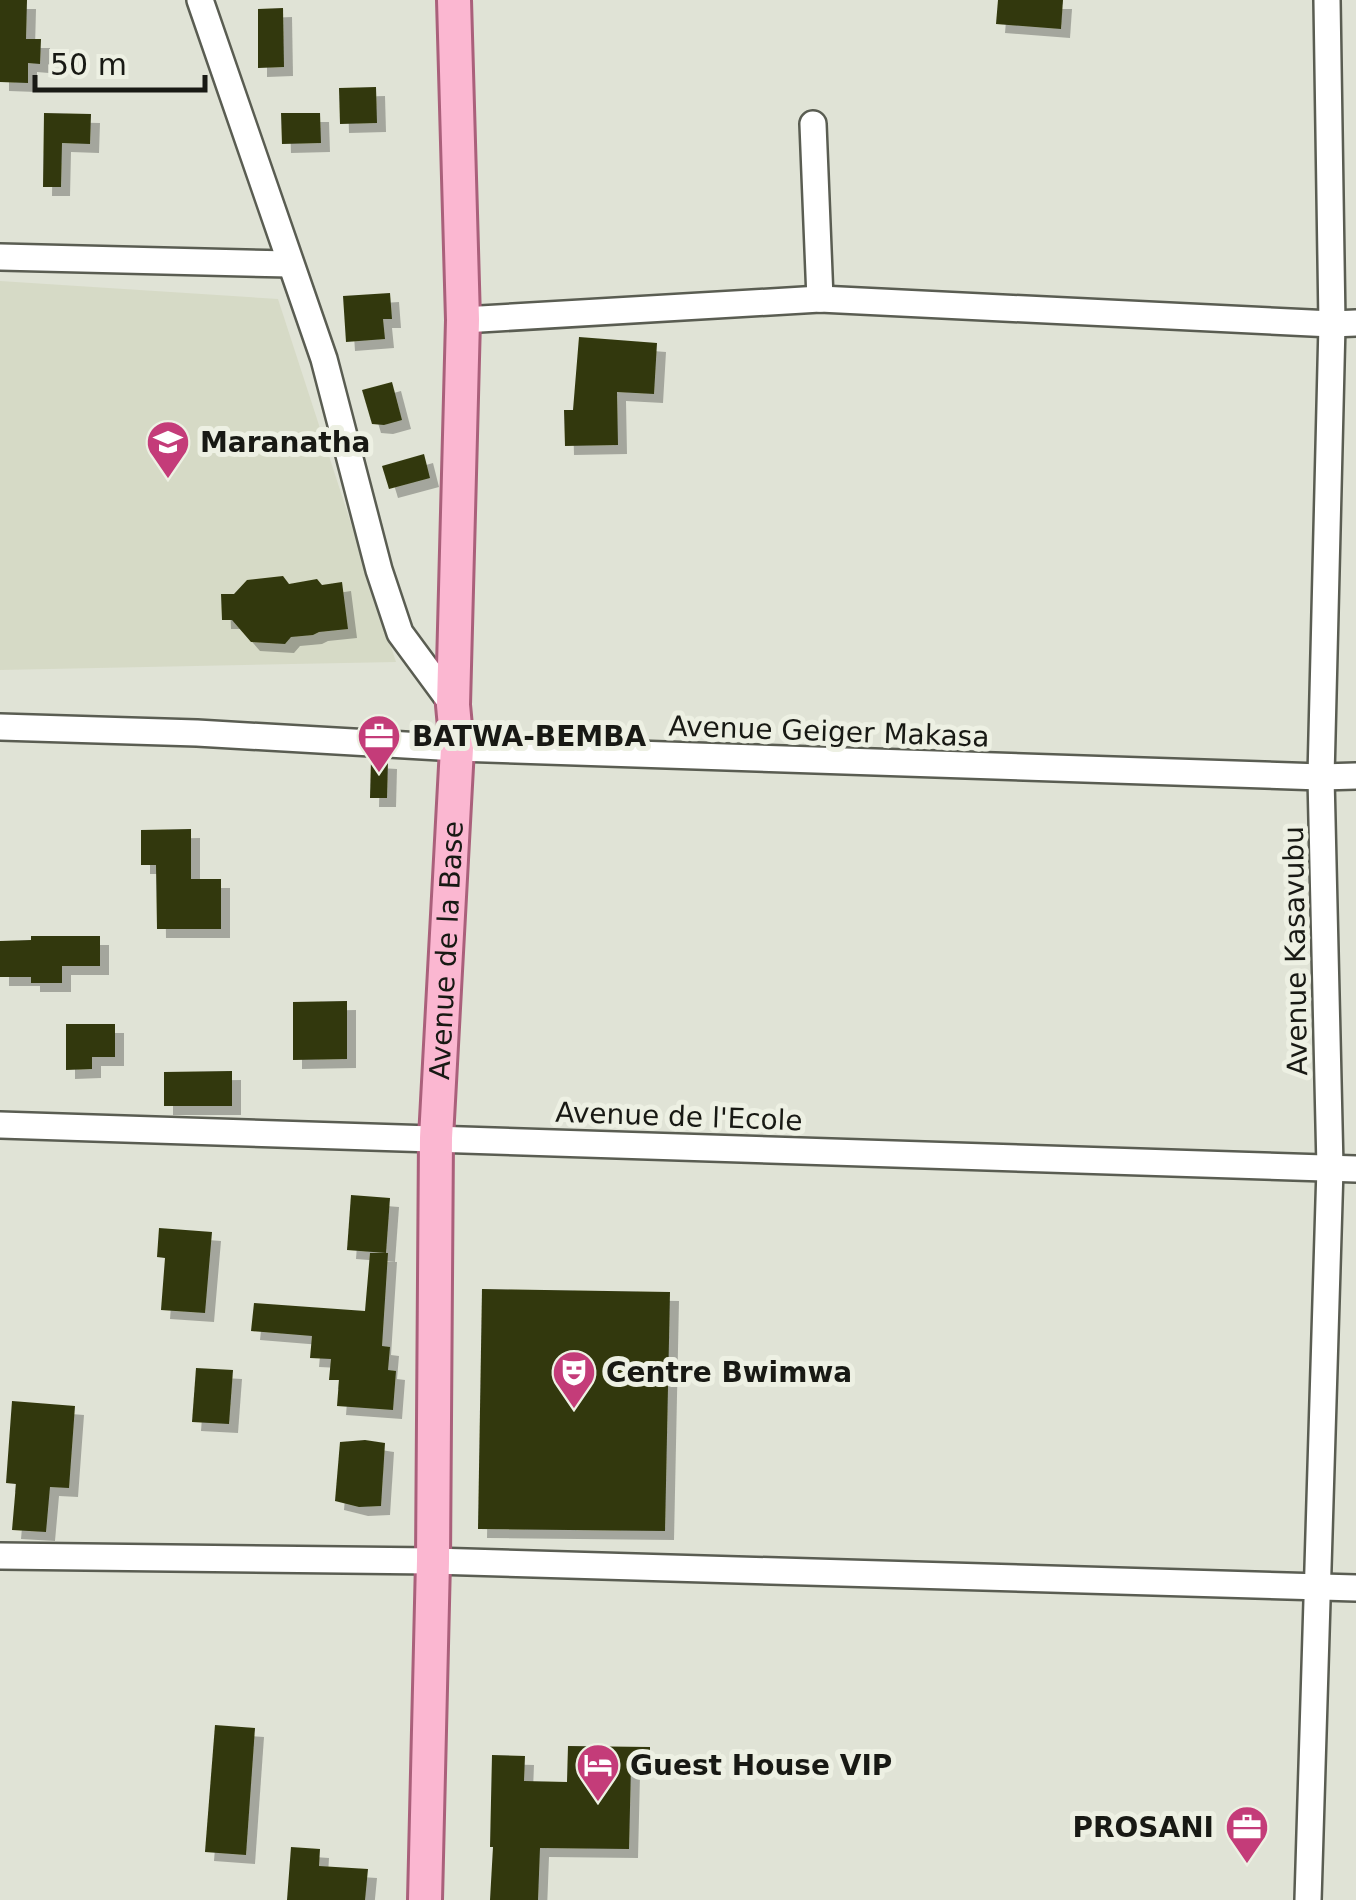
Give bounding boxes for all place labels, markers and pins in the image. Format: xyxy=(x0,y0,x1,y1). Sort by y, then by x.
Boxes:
school or university icon: Maranatha xyxy=(145,419,191,480)
place label: Maranatha xyxy=(200,426,371,459)
office icon: BATWA-BEMBA xyxy=(356,713,402,774)
place label: BATWA-BEMBA xyxy=(412,720,647,753)
theatre icon: Centre Bwimwa xyxy=(551,1349,597,1410)
place label: Centre Bwimwa xyxy=(606,1356,852,1389)
hotel icon: Guest House VIP xyxy=(575,1742,621,1803)
place label: Guest House VIP xyxy=(630,1749,892,1782)
office icon: PROSANI xyxy=(1224,1804,1270,1865)
place label: PROSANI xyxy=(1072,1811,1214,1844)

